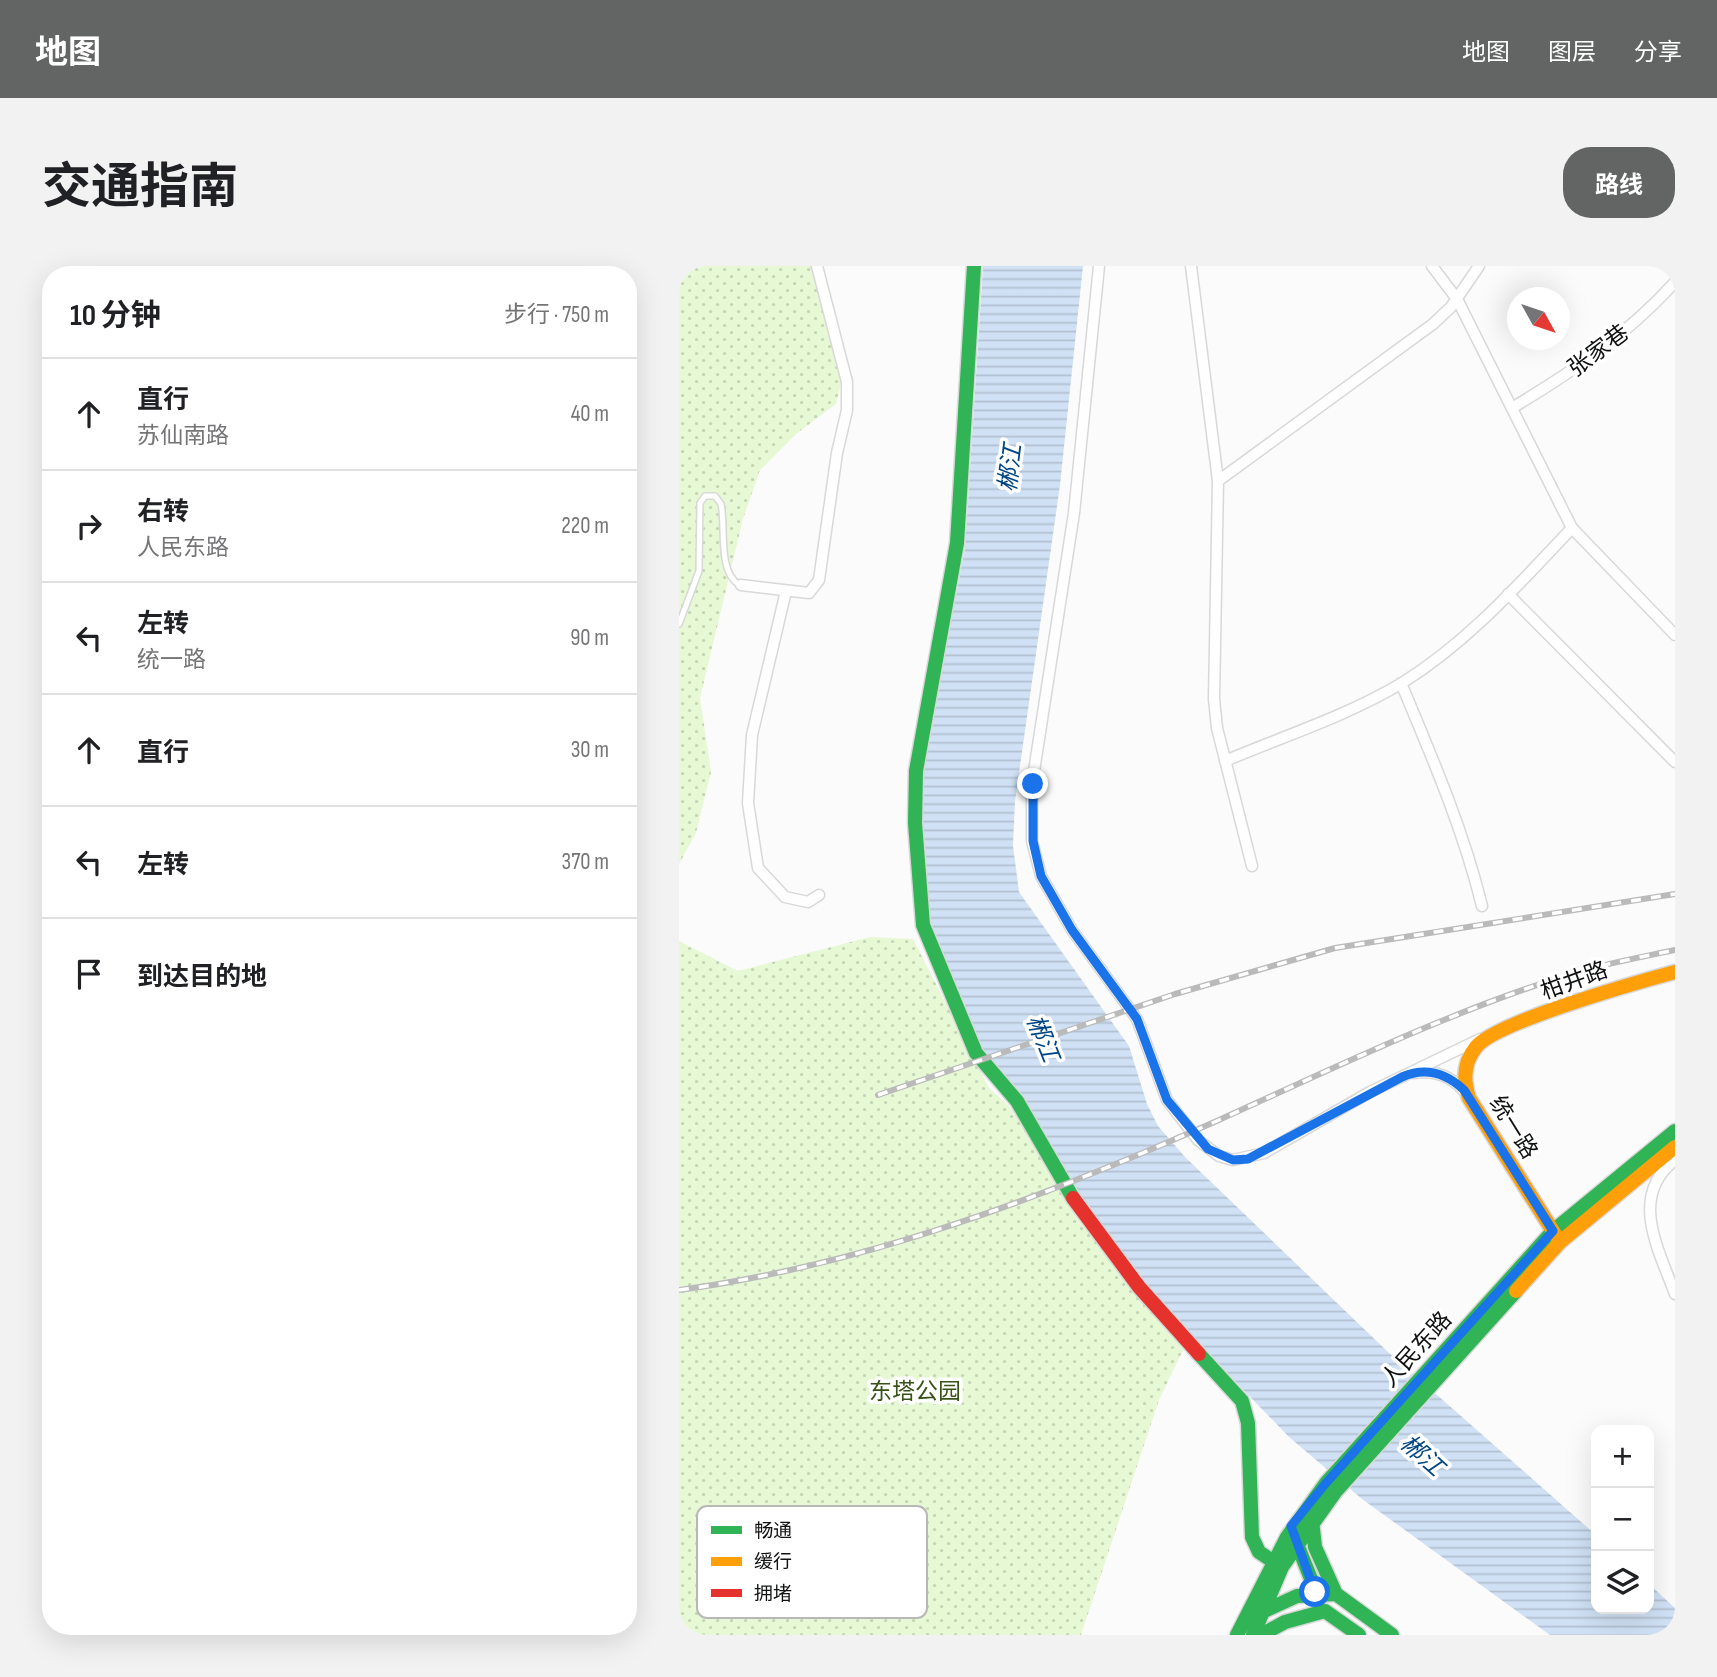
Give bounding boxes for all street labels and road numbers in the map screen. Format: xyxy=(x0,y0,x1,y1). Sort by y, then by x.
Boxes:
street label: 张家巷 xyxy=(1563,319,1635,383)
street label: 柑井路 xyxy=(1537,956,1612,1006)
street label: 统一路 xyxy=(1483,1091,1543,1164)
street label: 人民东路 xyxy=(1376,1306,1458,1393)

